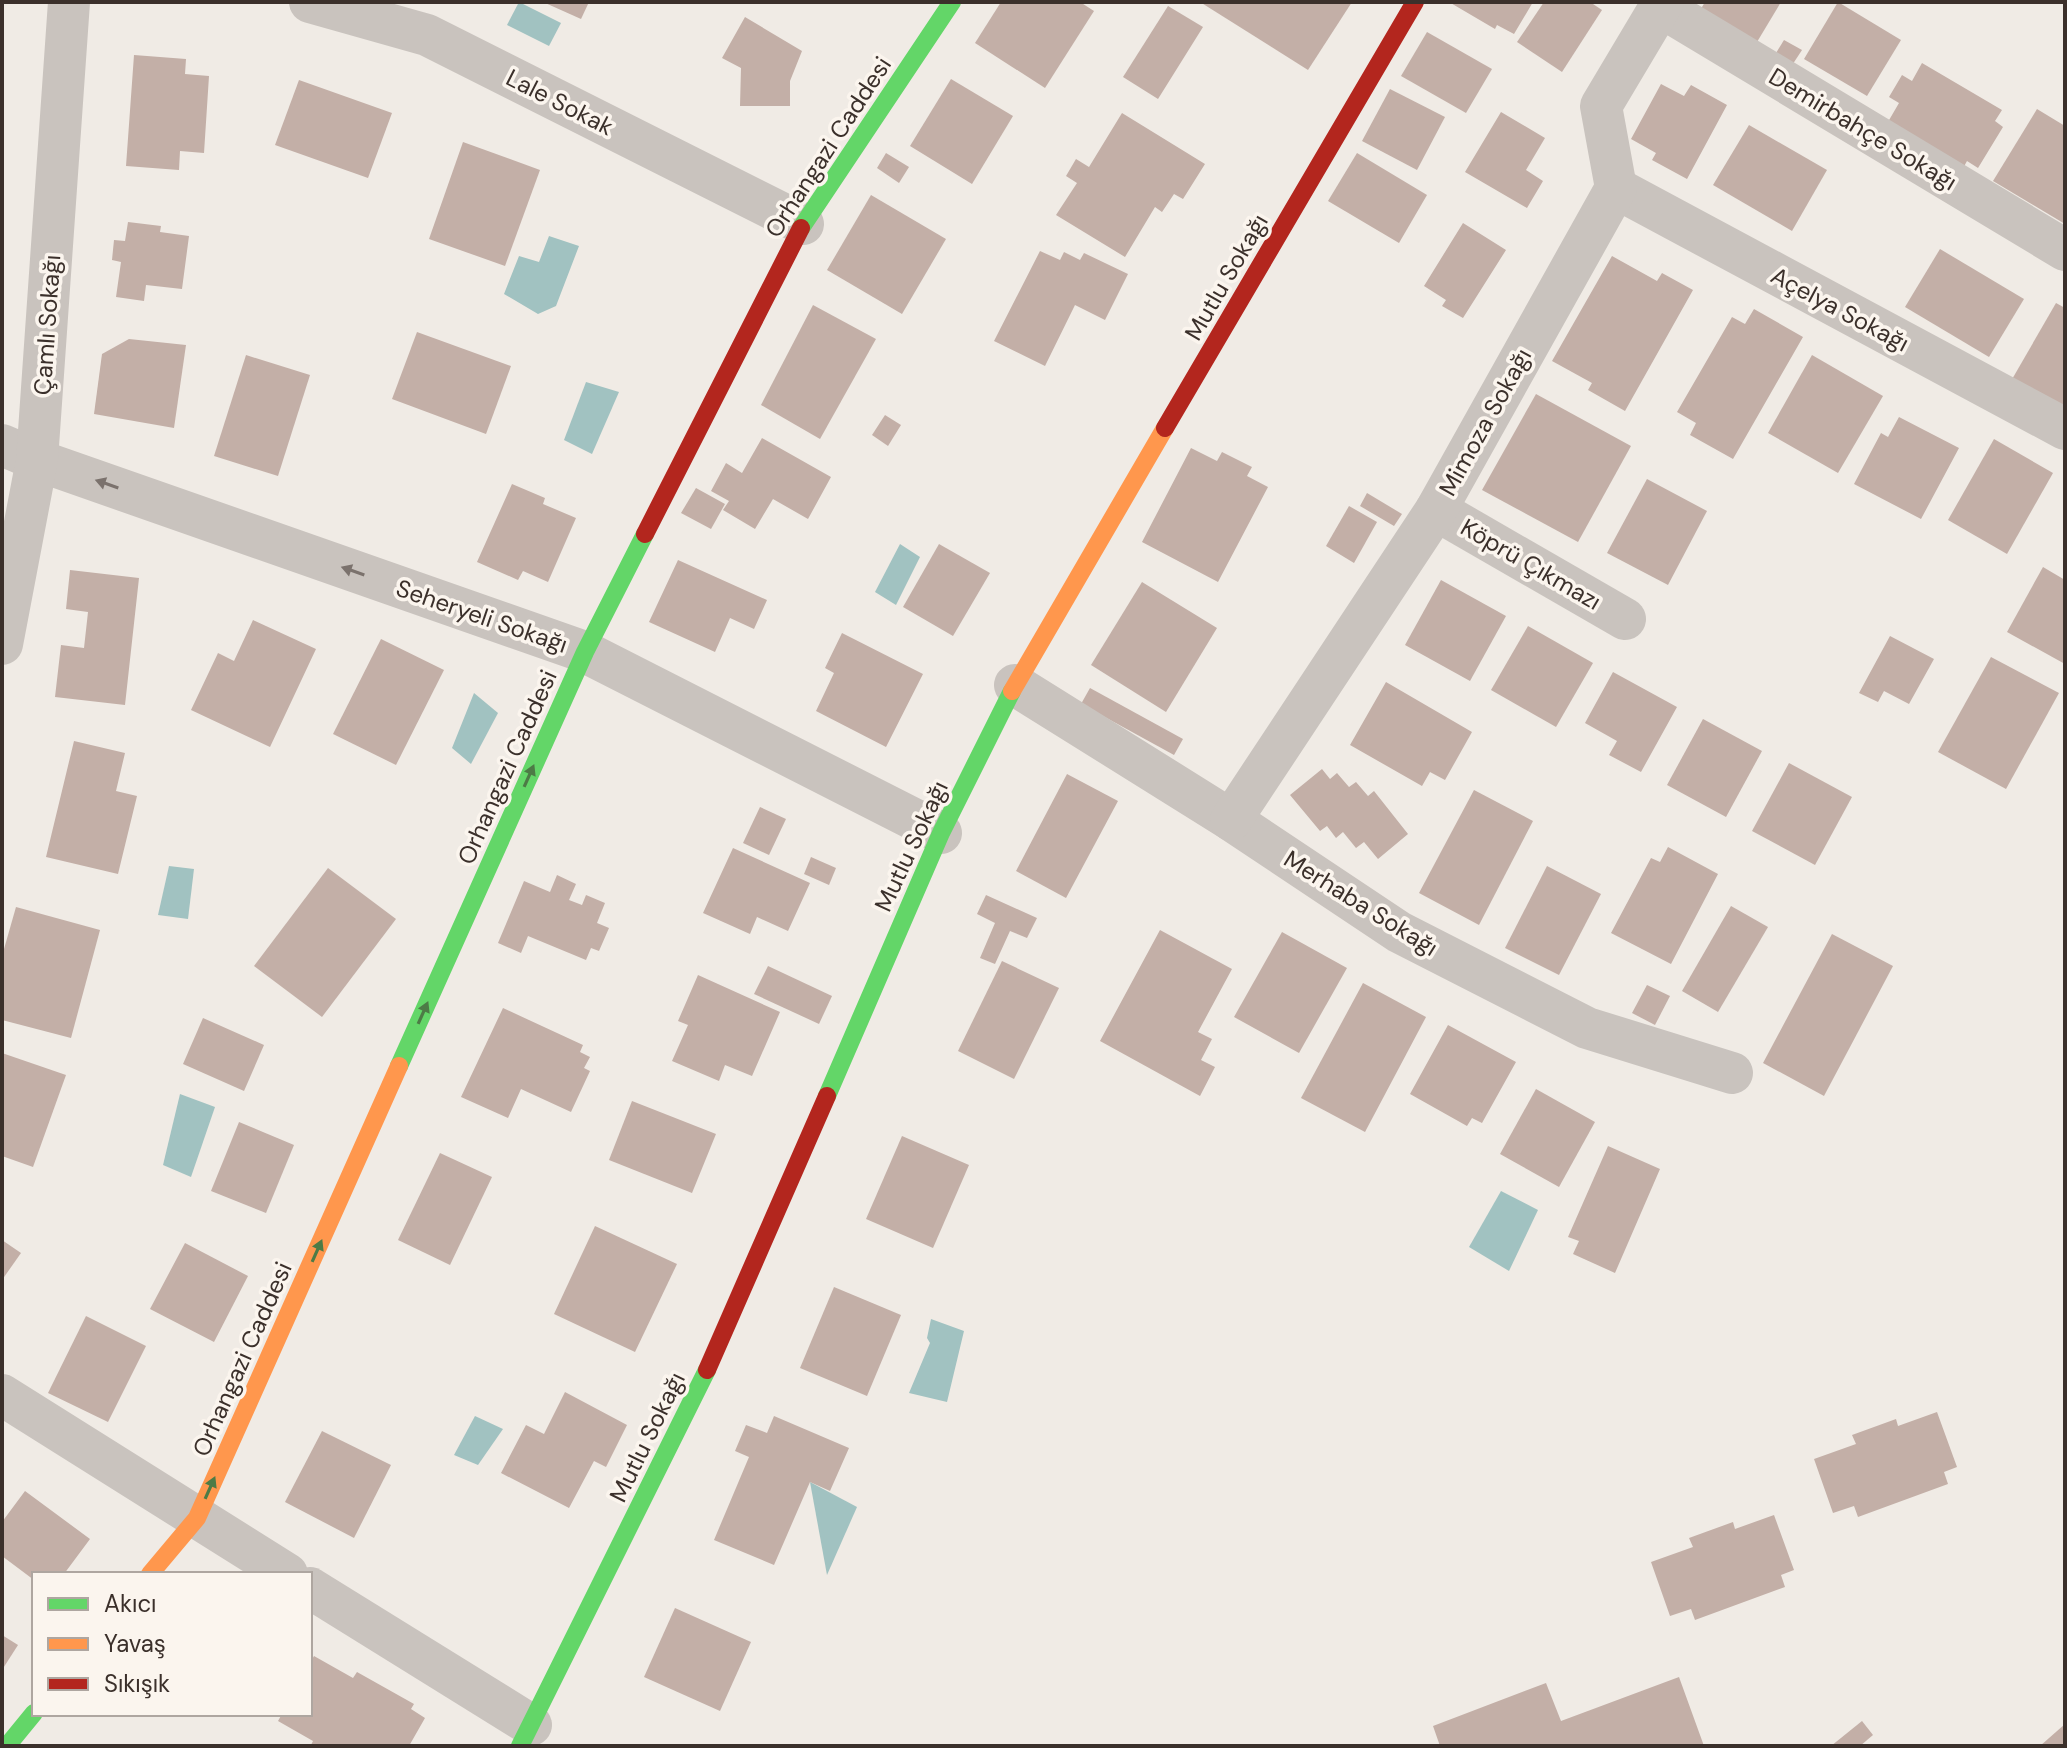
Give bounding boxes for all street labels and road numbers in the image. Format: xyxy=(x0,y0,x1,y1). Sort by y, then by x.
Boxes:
street label: Orhangazi Caddesi xyxy=(758,51,898,243)
street label: Demirbahçe Sokağı xyxy=(1763,61,1963,197)
street label: Lale Sokak xyxy=(501,62,619,142)
street label: Mutlu Sokağı xyxy=(1177,208,1275,346)
street label: Çamlı Sokağı xyxy=(27,254,67,396)
street label: Açelya Sokağı xyxy=(1766,260,1914,358)
street label: Mimoza Sokağı xyxy=(1432,343,1538,501)
street label: Köprü Çıkmazı xyxy=(1455,511,1607,617)
street label: Seheryeli Sokağı xyxy=(392,572,572,660)
street label: Orhangazi Caddesi xyxy=(450,665,564,869)
street label: Mutlu Sokağı xyxy=(867,776,955,916)
street label: Merhaba Sokağı xyxy=(1278,843,1444,963)
street label: Orhangazi Caddesi xyxy=(185,1257,299,1461)
street label: Mutlu Sokağı xyxy=(602,1367,692,1507)

